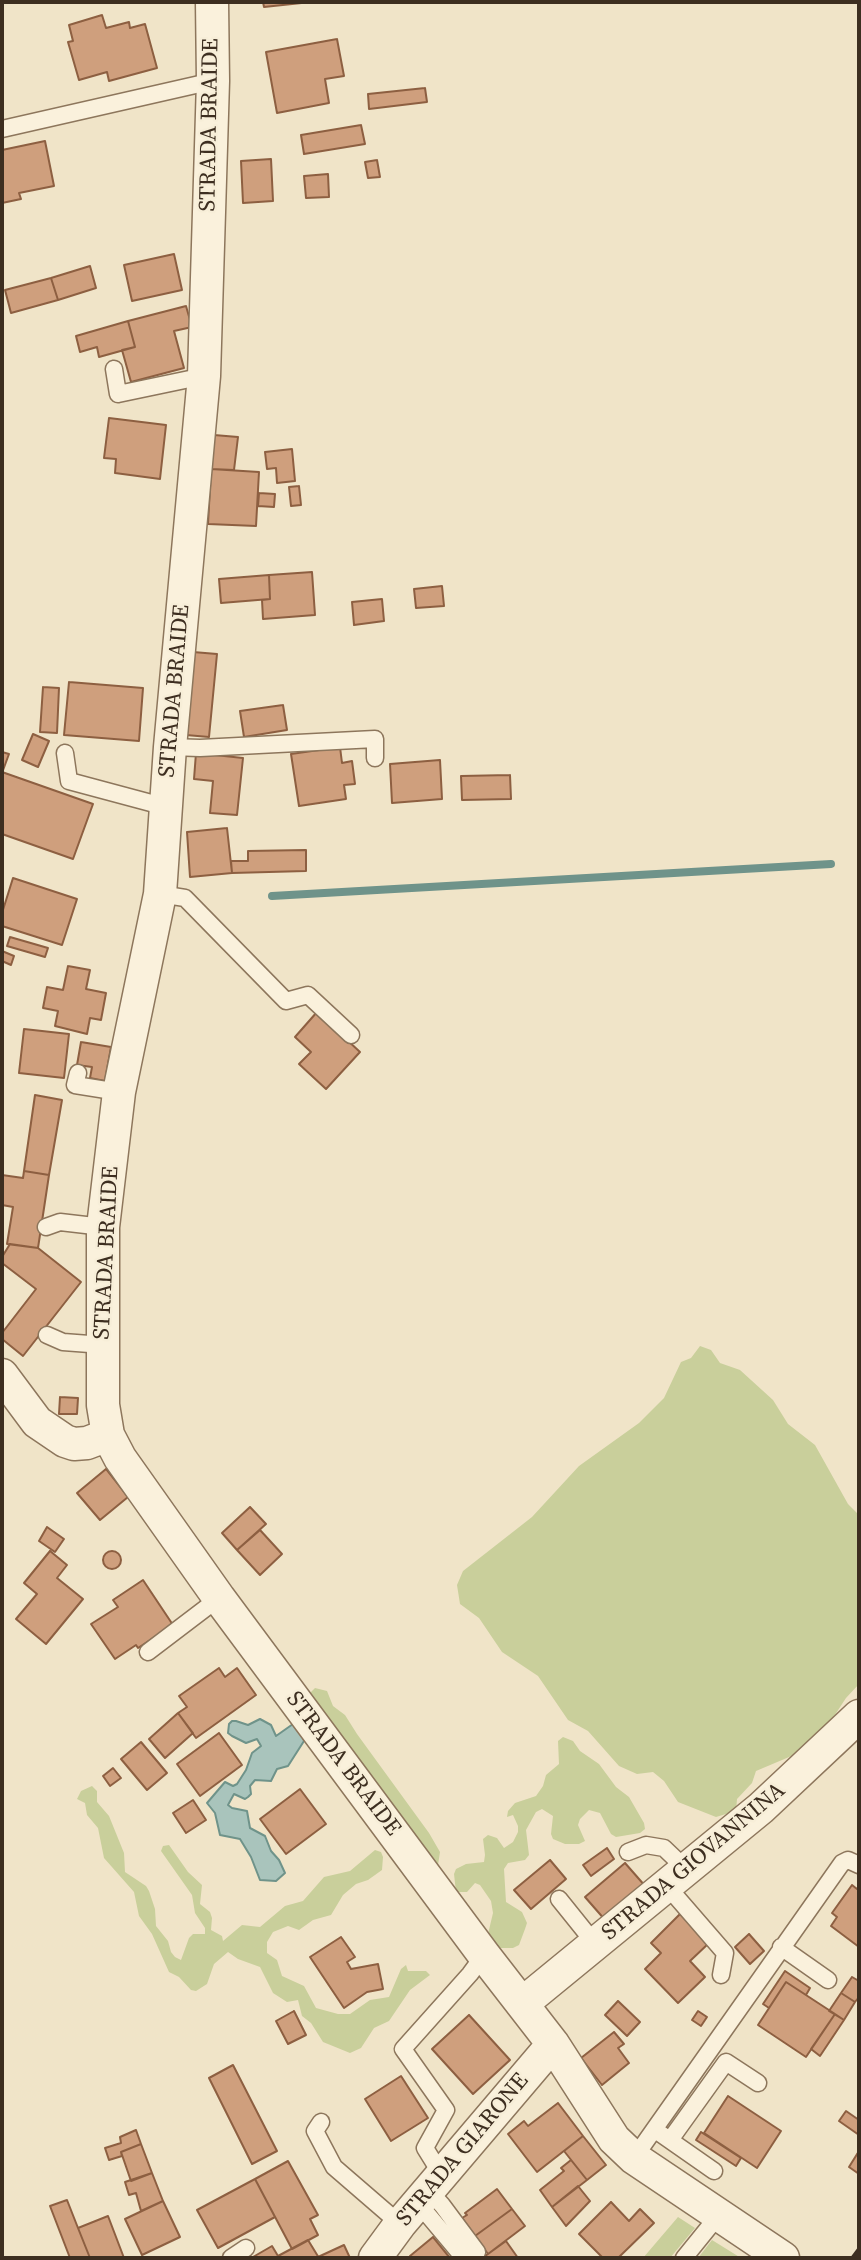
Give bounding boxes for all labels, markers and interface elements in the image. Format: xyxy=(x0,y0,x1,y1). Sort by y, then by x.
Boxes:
street label: STRADA BRAIDE xyxy=(195,38,225,212)
street label: STRADA BRAIDE xyxy=(154,603,196,779)
street label: STRADA BRAIDE xyxy=(89,1166,125,1340)
street label: STRADA BRAIDE xyxy=(280,1686,406,1842)
street label: STRADA GIOVANNINA xyxy=(597,1777,791,1947)
street label: STRADA GIARONE xyxy=(391,2068,535,2232)

